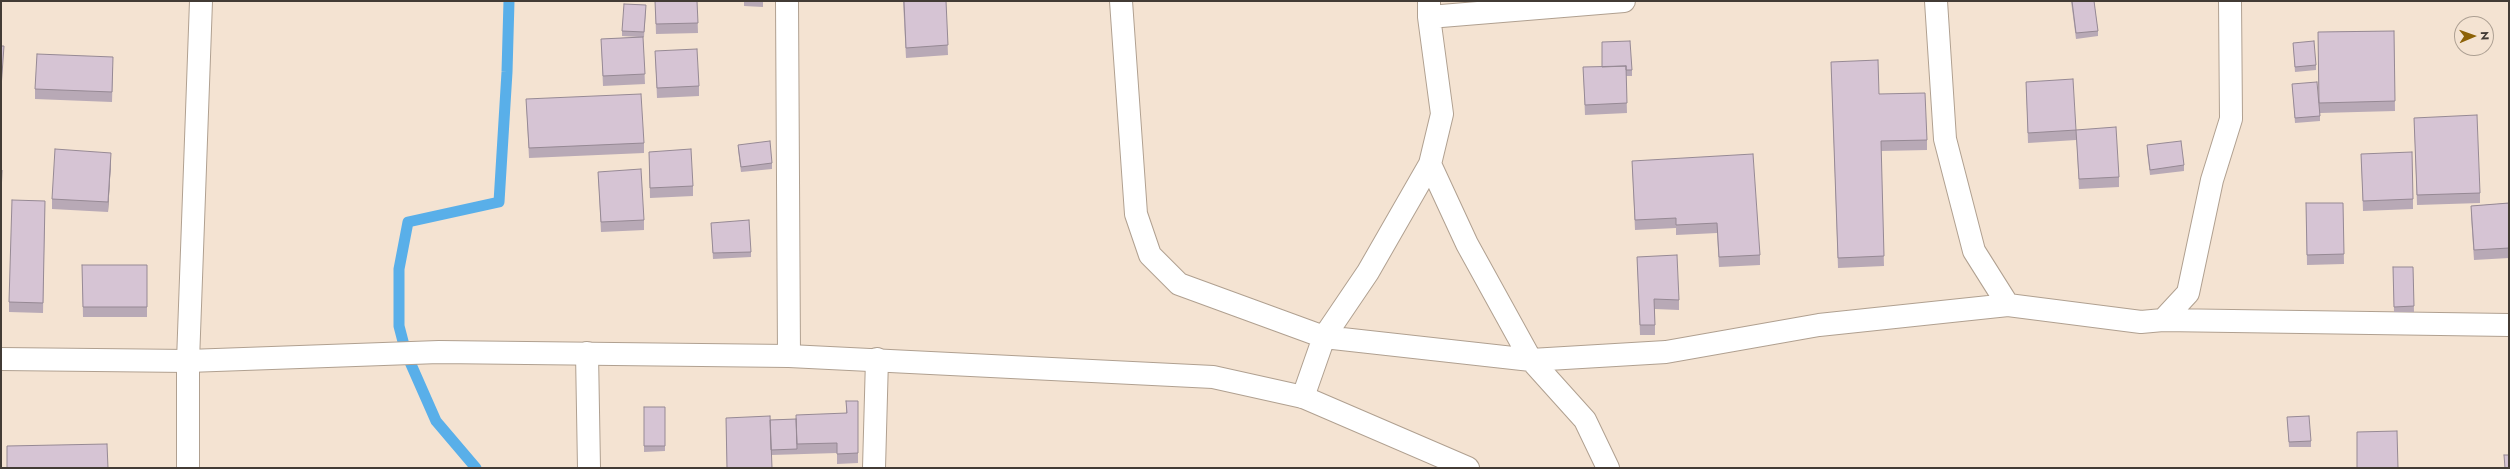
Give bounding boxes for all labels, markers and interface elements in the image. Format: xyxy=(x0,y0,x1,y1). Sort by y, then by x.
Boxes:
north arrow xyxy=(2454,16,2494,56)
text: N xyxy=(2477,31,2493,40)

